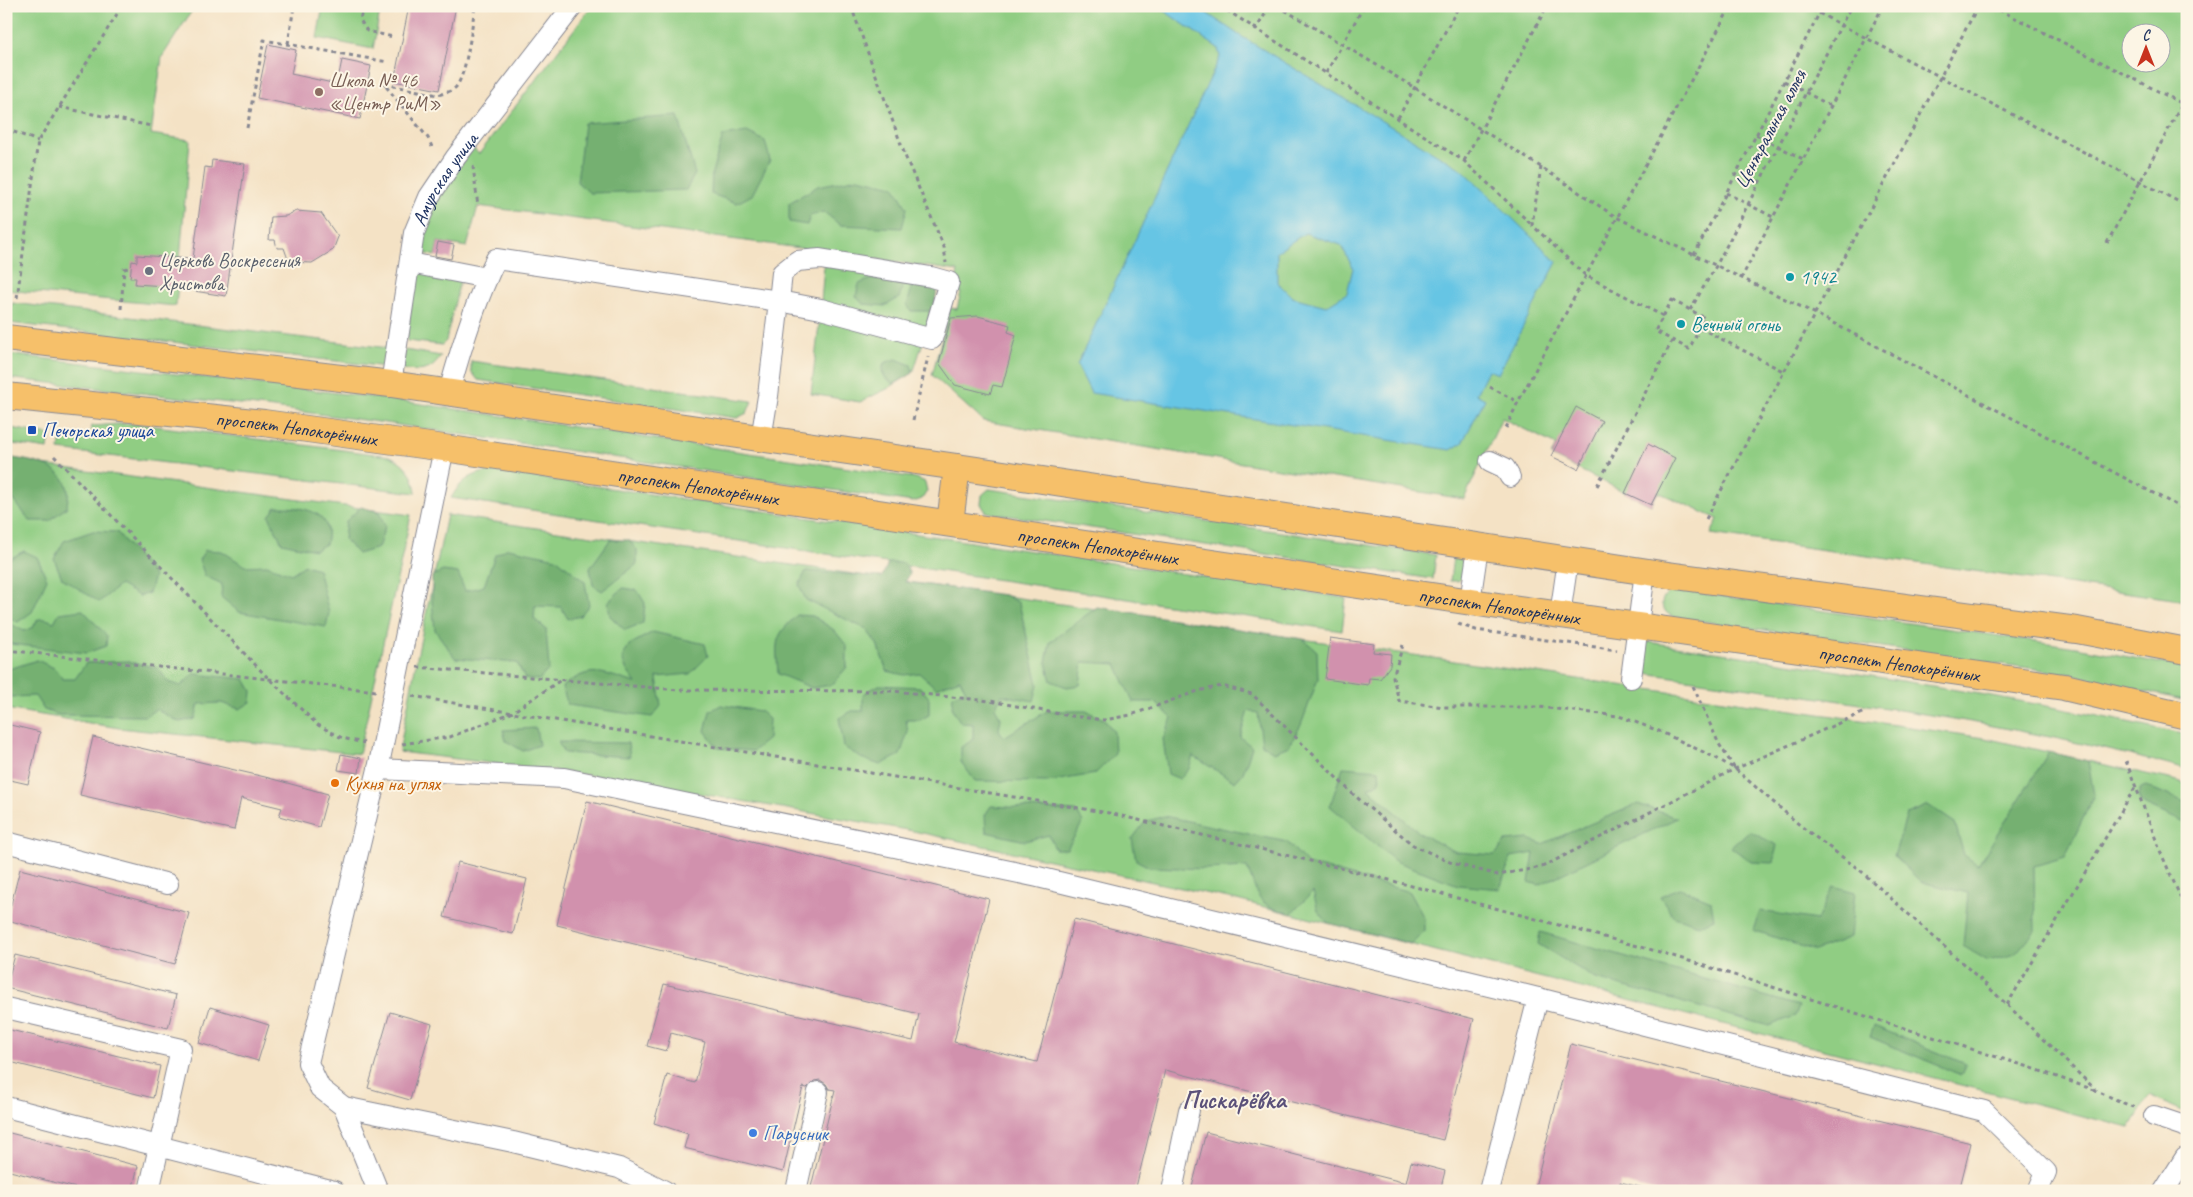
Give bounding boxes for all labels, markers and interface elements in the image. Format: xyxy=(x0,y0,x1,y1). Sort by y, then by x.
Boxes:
north arrow xyxy=(2120,22,2170,72)
text: С xyxy=(2143,27,2152,44)
street label: Центральная аллея xyxy=(1728,64,1812,193)
place label: Школа № 46 «Центр РиМ» xyxy=(329,68,441,116)
marker: Школа № 46 «Центр РиМ» xyxy=(313,86,325,98)
street label: Амурская улица xyxy=(406,126,484,230)
place label: Церковь Воскресения Христова xyxy=(159,248,301,296)
marker: Церковь Воскресения Христова xyxy=(143,265,155,277)
place label: 1942 xyxy=(1800,265,1838,290)
marker: 1942 xyxy=(1784,271,1796,283)
place label: Вечный огонь xyxy=(1691,312,1782,337)
marker: Вечный огонь xyxy=(1675,318,1687,330)
street label: проспект Непокорённых xyxy=(214,406,381,451)
place label: Печорская улица xyxy=(42,418,155,443)
marker: Печорская улица xyxy=(26,424,38,436)
street label: проспект Непокорённых xyxy=(616,462,782,511)
street label: проспект Непокорённых xyxy=(1015,522,1182,571)
street label: проспект Непокорённых xyxy=(1417,582,1583,630)
street label: проспект Непокорённых xyxy=(1817,640,1983,688)
place label: Кухня на углях xyxy=(345,771,442,796)
marker: Кухня на углях xyxy=(329,777,341,789)
district label: Пискарёвка xyxy=(1182,1084,1288,1116)
place label: Парусник xyxy=(763,1121,830,1146)
marker: Парусник xyxy=(747,1127,759,1139)

